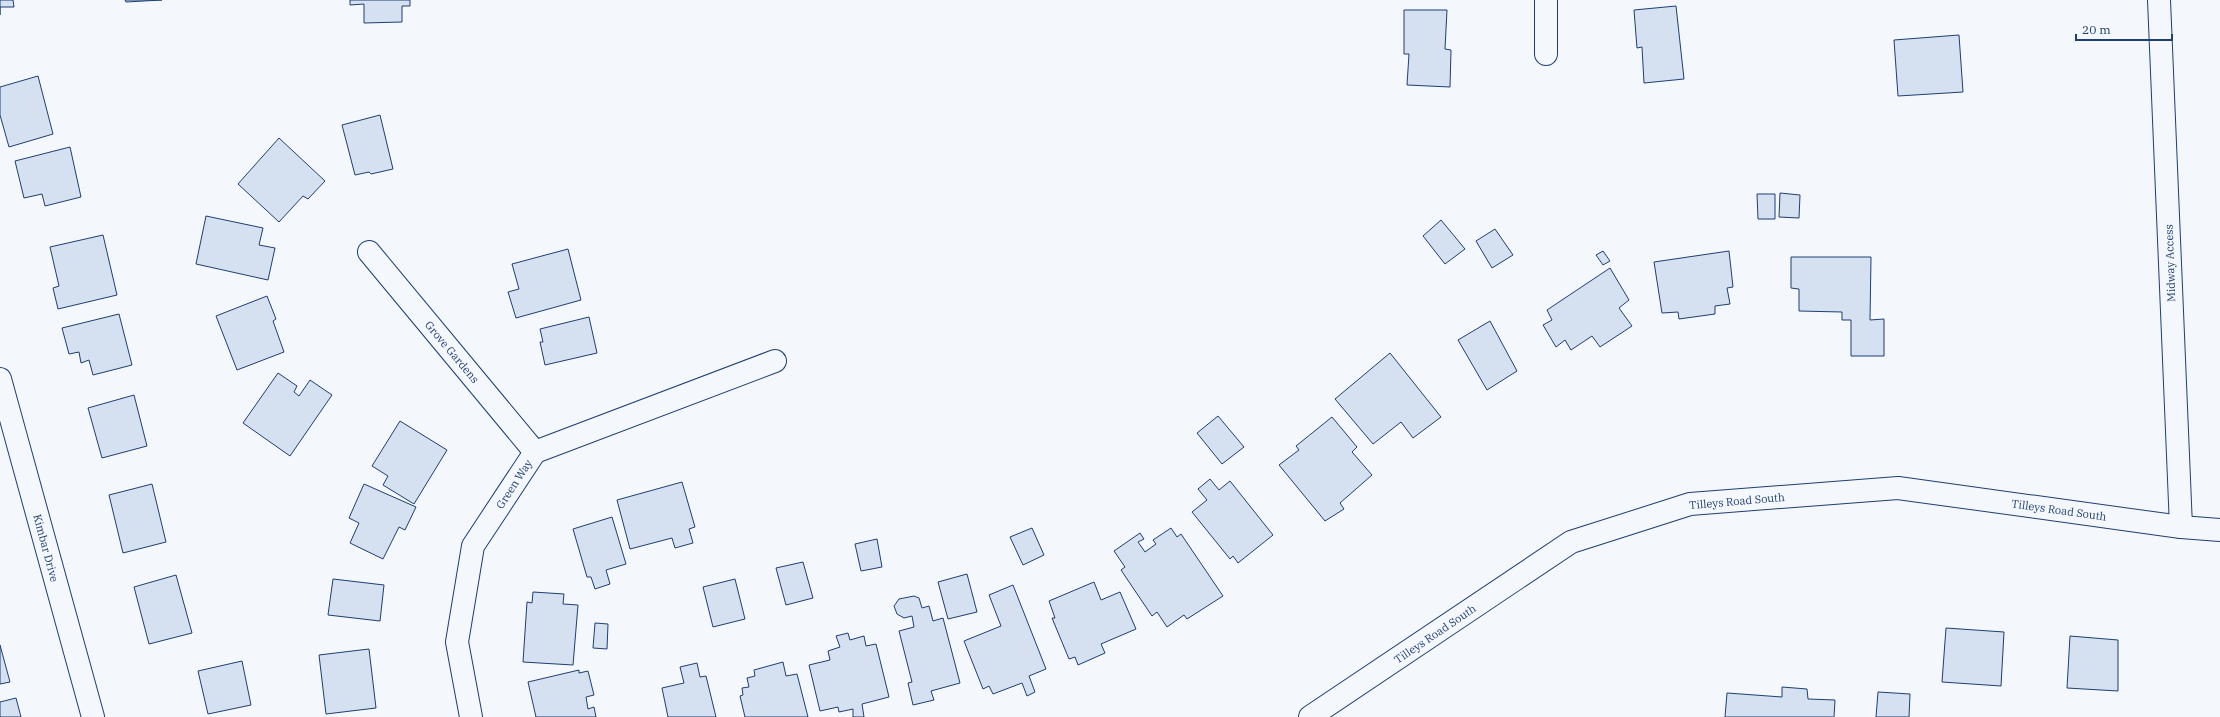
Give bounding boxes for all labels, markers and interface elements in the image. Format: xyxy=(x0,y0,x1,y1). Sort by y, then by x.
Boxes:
scale bar xyxy=(2076,16,2172,42)
text: 20 m xyxy=(2082,22,2111,37)
street label: Midway Access xyxy=(2162,224,2178,302)
street label: Grove Gardens xyxy=(422,318,482,386)
street label: Green Way xyxy=(493,457,535,511)
street label: Tilleys Road South xyxy=(1689,490,1785,512)
street label: Tilleys Road South xyxy=(2011,496,2108,524)
street label: Kimbar Drive xyxy=(30,513,62,584)
street label: Tilleys Road South xyxy=(1391,601,1479,667)

